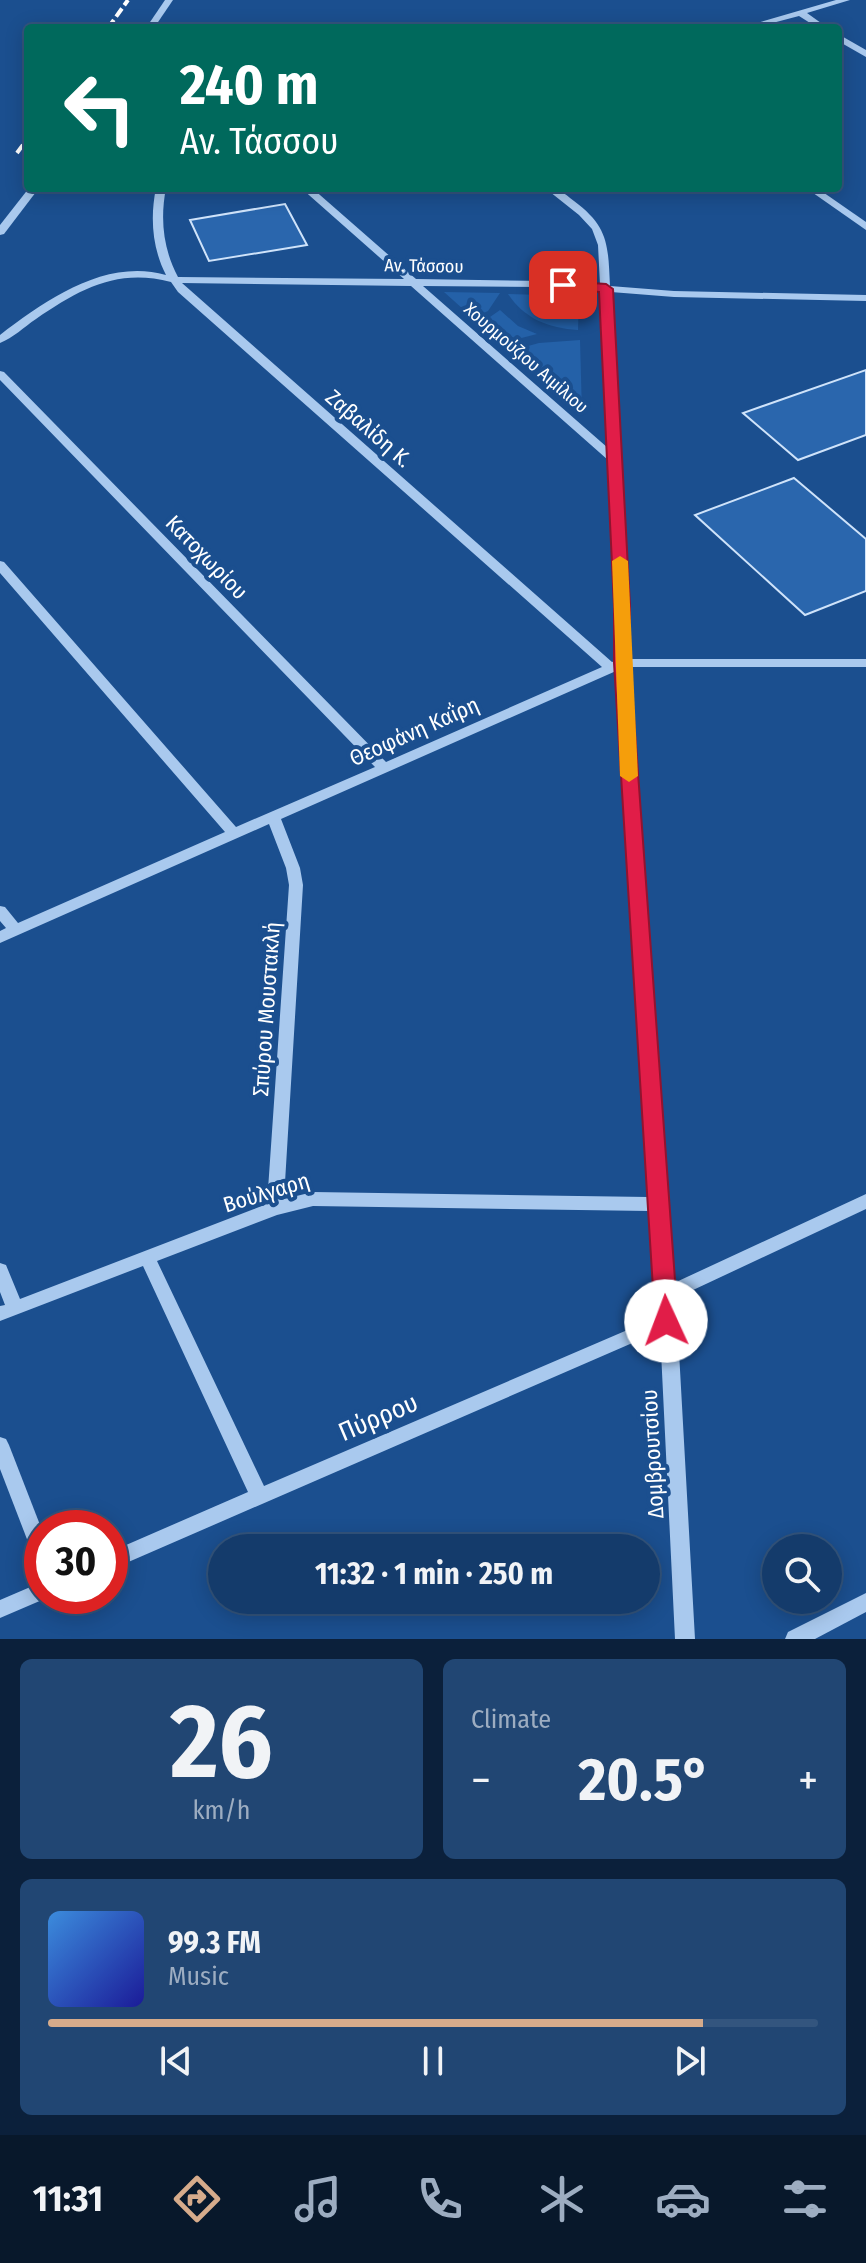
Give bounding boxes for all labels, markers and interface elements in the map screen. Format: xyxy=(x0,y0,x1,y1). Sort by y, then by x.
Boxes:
text: 240 m xyxy=(180,52,319,119)
icon: left xyxy=(48,56,152,160)
text: Αν. Τάσσου xyxy=(180,120,339,164)
pin xyxy=(529,251,597,319)
street label: Αν. Τάσσου xyxy=(384,254,464,278)
icon: arrive xyxy=(541,263,585,307)
street label: Χουρμούζιου Αιμίλιου xyxy=(459,298,593,418)
street label: Ζαβαλίδη Κ. xyxy=(320,384,417,473)
street label: Κατοχωρίου xyxy=(160,510,253,605)
street label: Θεοφάνη Καΐρη xyxy=(345,691,483,772)
street label: Σπύρου Μουστακλή xyxy=(247,921,286,1097)
street label: Βούλγαρη xyxy=(220,1167,313,1218)
position arrow xyxy=(624,1279,708,1363)
street label: Πύρρου xyxy=(334,1387,423,1448)
street label: Δομβρουτσίου xyxy=(636,1389,669,1519)
speed limit sign: 30 xyxy=(24,1510,128,1614)
map controls xyxy=(762,1534,842,1614)
button: search xyxy=(762,1534,842,1614)
text: 11:32 · 1 min · 250 m xyxy=(315,1556,553,1592)
text: 26 xyxy=(170,1680,273,1805)
text: Climate xyxy=(471,1704,551,1735)
text: 20.5° xyxy=(579,1744,710,1816)
text: − xyxy=(471,1754,491,1807)
text: + xyxy=(798,1754,818,1807)
text: km/h xyxy=(193,1795,250,1826)
text: 99.3 FM xyxy=(168,1925,261,1961)
text: Music xyxy=(168,1961,229,1992)
icon: previous xyxy=(154,2039,198,2083)
icon: pause xyxy=(411,2039,455,2083)
icon: next xyxy=(668,2039,712,2083)
icon: directions xyxy=(169,2171,225,2227)
icon: music xyxy=(290,2171,346,2227)
icon: phone xyxy=(412,2171,468,2227)
icon: climate xyxy=(534,2171,590,2227)
icon: car xyxy=(655,2171,711,2227)
icon: filters xyxy=(777,2171,833,2227)
text: 11:31 xyxy=(33,2177,103,2221)

